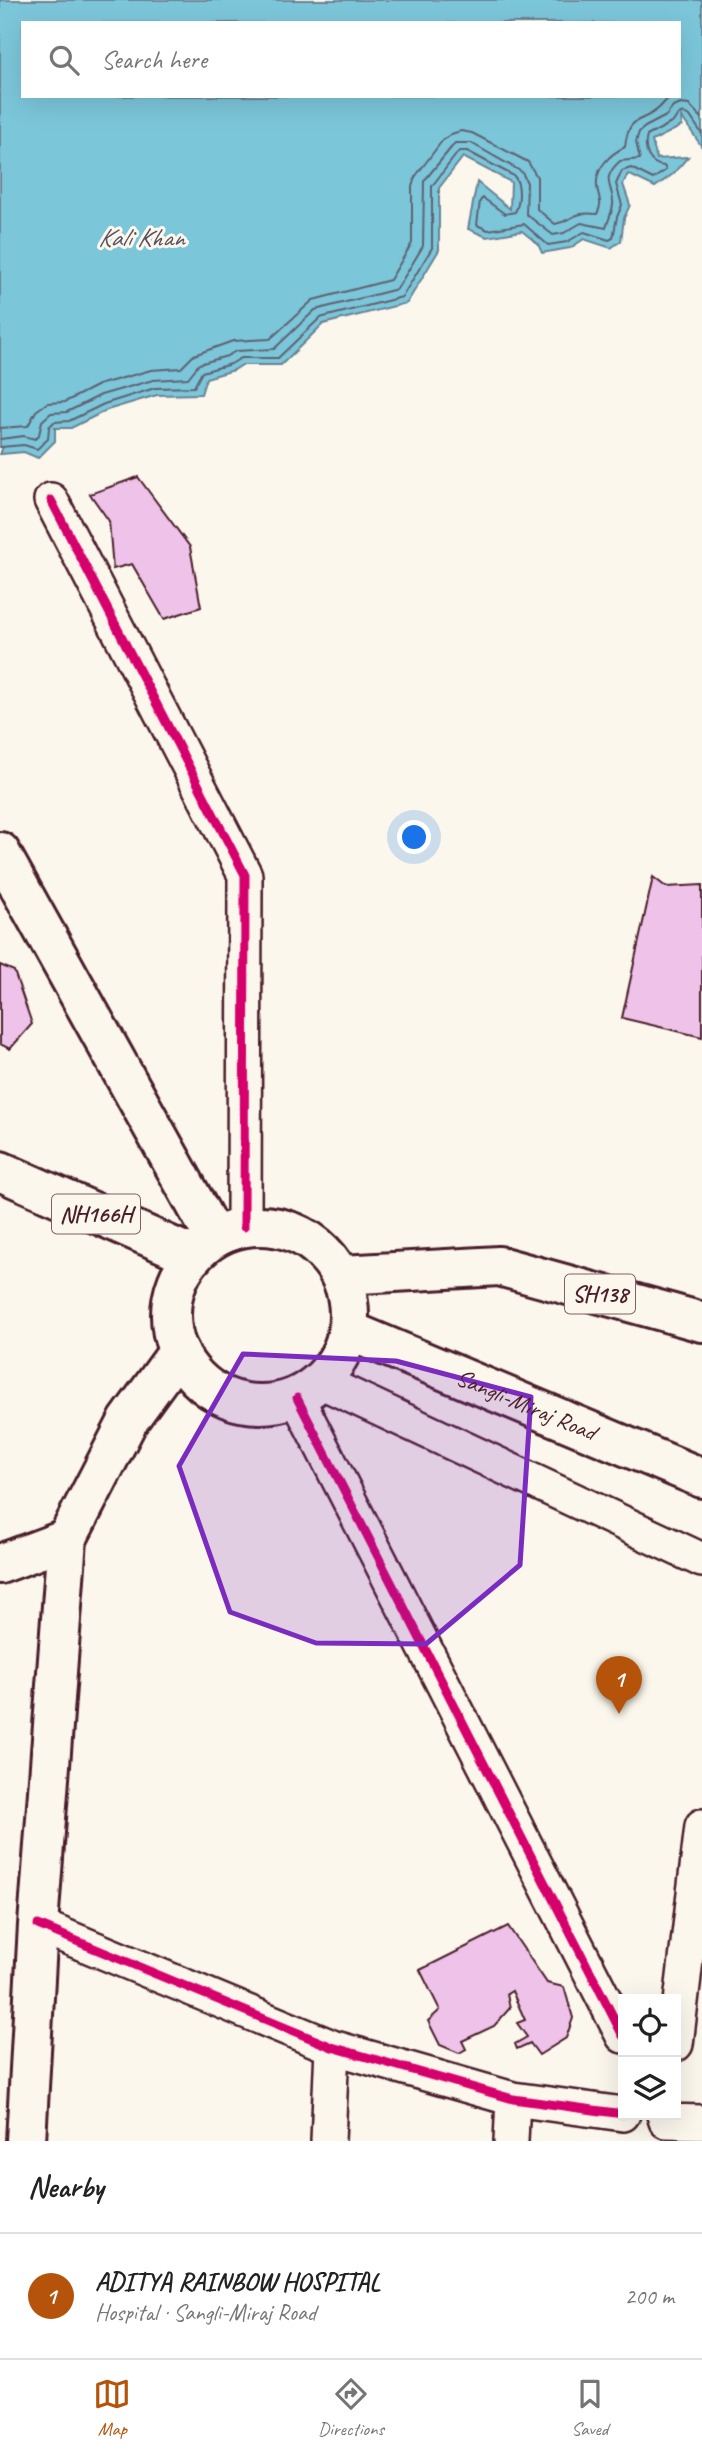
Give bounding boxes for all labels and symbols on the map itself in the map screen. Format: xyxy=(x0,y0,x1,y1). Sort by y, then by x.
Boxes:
water label: Kali Khan xyxy=(98,221,186,254)
your location xyxy=(397,820,431,854)
road number: NH166H xyxy=(52,1194,140,1233)
road number: SH138 xyxy=(565,1274,635,1314)
street label: Sangli-Miraj Road xyxy=(452,1362,604,1449)
pin: 1 xyxy=(596,1656,642,1714)

